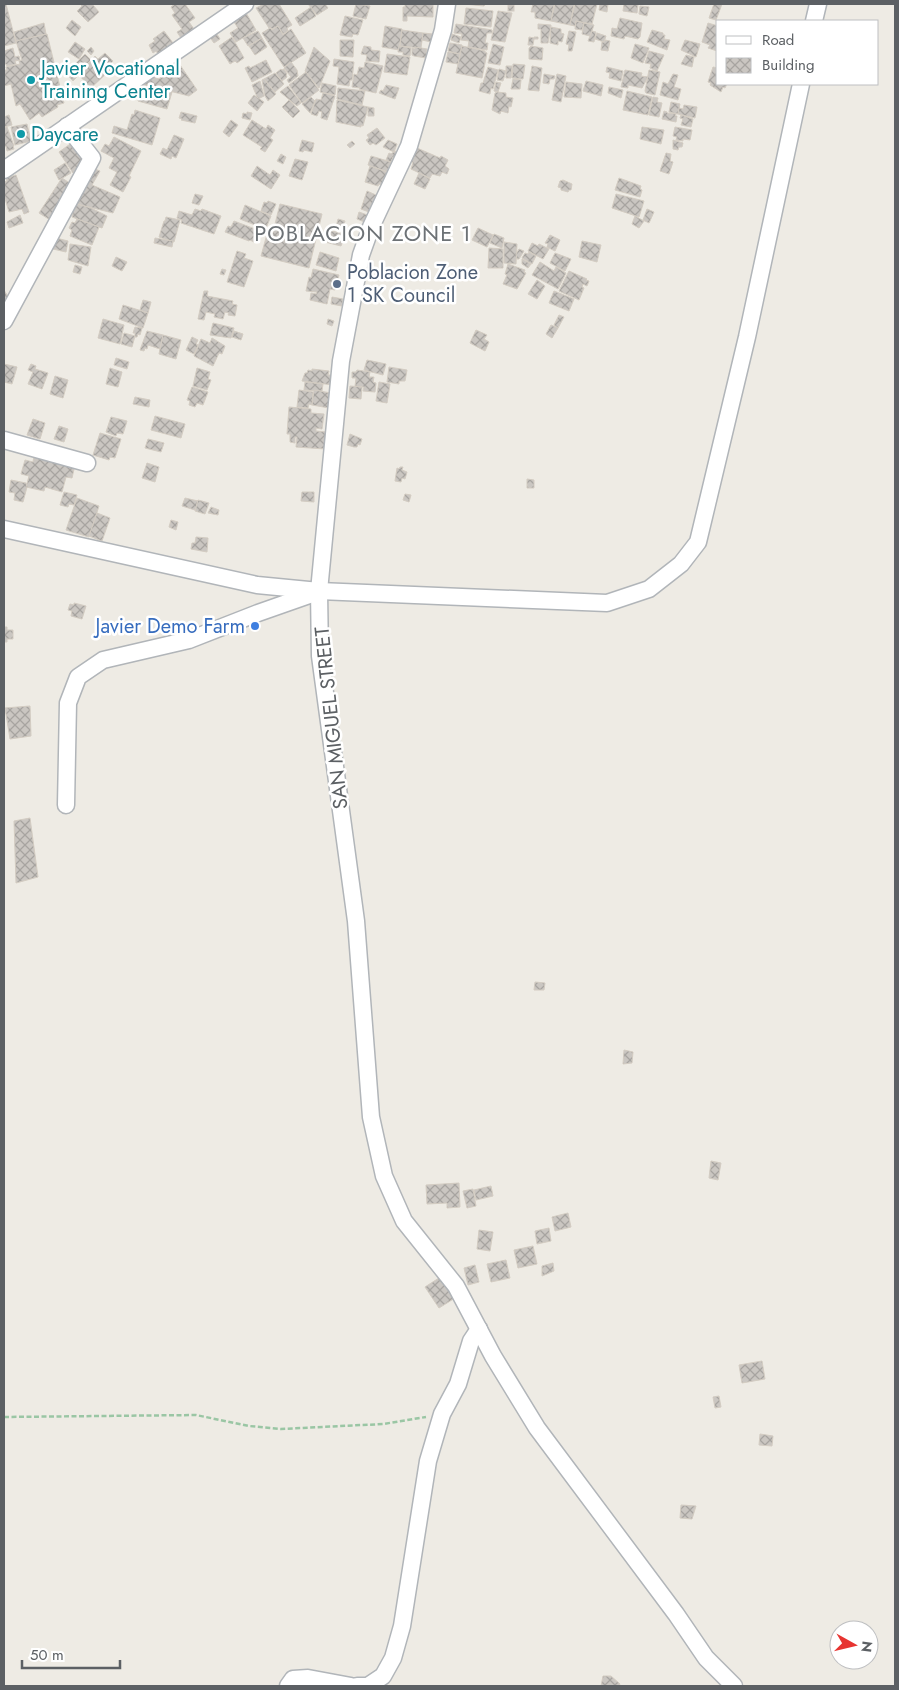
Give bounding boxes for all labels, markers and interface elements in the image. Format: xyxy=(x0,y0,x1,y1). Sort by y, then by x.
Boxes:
legend xyxy=(716,20,879,85)
text: Road xyxy=(762,29,794,51)
place label: Javier Vocational Training Center xyxy=(38,54,180,106)
text: Building xyxy=(762,54,814,76)
marker: Javier Vocational Training Center xyxy=(25,74,37,86)
place label: Daycare xyxy=(31,120,99,149)
marker: Daycare xyxy=(15,128,27,140)
district label: POBLACION ZONE 1 xyxy=(254,217,472,249)
place label: Poblacion Zone 1 SK Council xyxy=(347,258,478,310)
marker: Poblacion Zone 1 SK Council xyxy=(331,278,343,290)
place label: Javier Demo Farm xyxy=(93,612,245,641)
marker: Javier Demo Farm xyxy=(249,620,261,632)
street label: SAN MIGUEL STREET xyxy=(307,624,356,811)
north arrow xyxy=(829,1620,879,1670)
scale bar xyxy=(22,1638,120,1670)
text: N xyxy=(856,1640,878,1654)
text: 50 m xyxy=(30,1644,64,1666)

